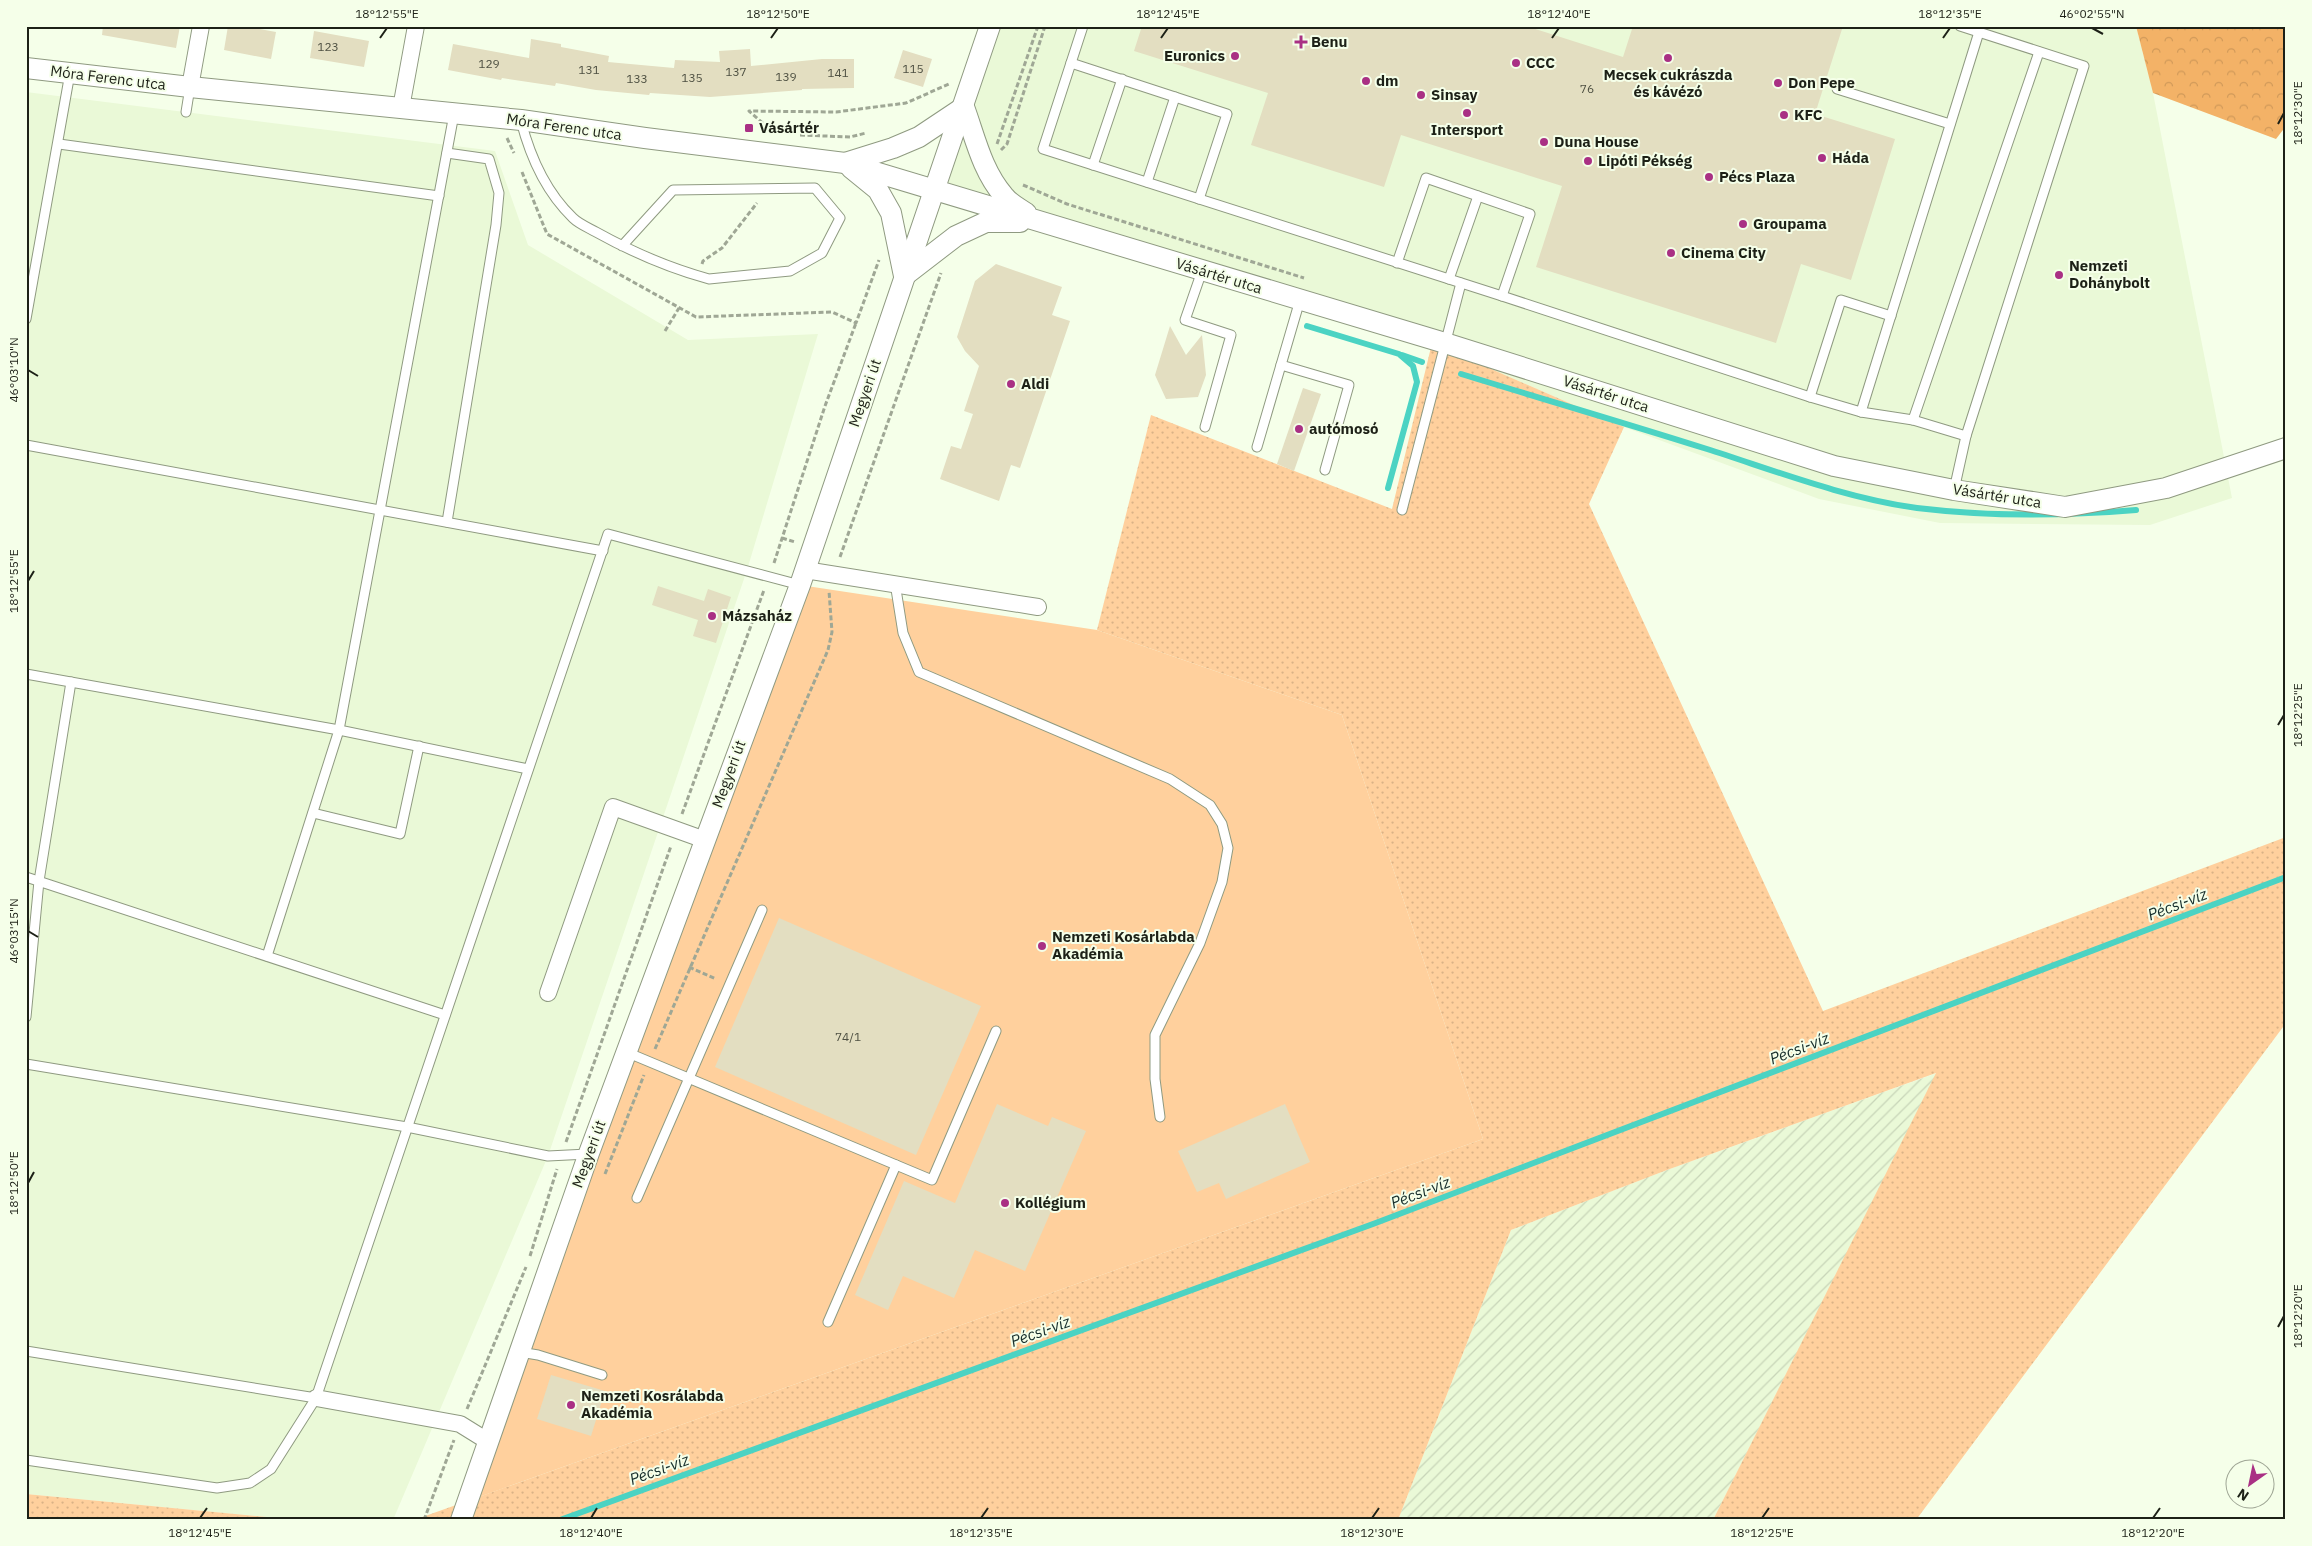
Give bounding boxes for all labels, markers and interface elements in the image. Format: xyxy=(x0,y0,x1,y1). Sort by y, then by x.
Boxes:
text: 18°12'55"E xyxy=(355,6,419,21)
text: 18°12'50"E xyxy=(746,6,810,21)
text: 18°12'45"E xyxy=(1136,6,1200,21)
text: 18°12'40"E xyxy=(1527,6,1591,21)
text: 18°12'35"E xyxy=(1918,6,1982,21)
text: 46°02'55"N xyxy=(2059,6,2125,21)
place label: Benu xyxy=(1311,32,1347,51)
marker: Benu xyxy=(1295,36,1307,48)
house number: 123 xyxy=(317,39,339,54)
place label: Euronics xyxy=(1164,46,1225,65)
marker: Euronics xyxy=(1229,50,1241,62)
marker: Mecsek cukrászda és kávézó xyxy=(1662,52,1674,64)
place label: CCC xyxy=(1526,53,1555,72)
house number: 129 xyxy=(478,56,500,71)
marker: CCC xyxy=(1510,57,1522,69)
street label: Móra Ferenc utca xyxy=(49,61,167,94)
house number: 115 xyxy=(902,61,924,76)
house number: 131 xyxy=(578,62,600,77)
house number: 137 xyxy=(725,64,747,79)
house number: 141 xyxy=(827,65,849,80)
place label: Mecsek cukrászda és kávézó xyxy=(1603,65,1733,101)
house number: 139 xyxy=(775,69,797,84)
house number: 135 xyxy=(681,70,703,85)
house number: 133 xyxy=(626,71,648,86)
place label: dm xyxy=(1376,71,1399,90)
place label: Don Pepe xyxy=(1788,73,1855,92)
marker: dm xyxy=(1360,75,1372,87)
marker: Don Pepe xyxy=(1772,77,1784,89)
house number: 76 xyxy=(1580,81,1594,96)
text: 18°12'30"E xyxy=(2290,81,2305,145)
place label: Sinsay xyxy=(1431,85,1478,104)
marker: Sinsay xyxy=(1415,89,1427,101)
place label: KFC xyxy=(1794,105,1823,124)
marker: Intersport xyxy=(1461,107,1473,119)
street label: Móra Ferenc utca xyxy=(505,109,623,144)
marker: KFC xyxy=(1778,109,1790,121)
place label: Vásártér xyxy=(759,118,819,137)
place label: Intersport xyxy=(1431,120,1504,139)
marker: Vásártér xyxy=(743,122,755,134)
place label: Duna House xyxy=(1554,132,1639,151)
marker: Duna House xyxy=(1538,136,1550,148)
place label: Háda xyxy=(1832,148,1870,167)
place label: Lipóti Pékség xyxy=(1598,151,1693,170)
marker: Háda xyxy=(1816,152,1828,164)
marker: Lipóti Pékség xyxy=(1582,155,1594,167)
place label: Pécs Plaza xyxy=(1719,167,1796,186)
marker: Pécs Plaza xyxy=(1703,171,1715,183)
place label: Groupama xyxy=(1753,214,1827,233)
marker: Groupama xyxy=(1737,218,1749,230)
place label: Cinema City xyxy=(1681,243,1766,262)
marker: Cinema City xyxy=(1665,247,1677,259)
street label: Vásártér utca xyxy=(1174,253,1265,298)
place label: Nemzeti Dohánybolt xyxy=(2069,256,2150,292)
marker: Nemzeti Dohánybolt xyxy=(2053,269,2065,281)
text: 46°03'10"N xyxy=(6,337,21,403)
street label: Megyeri út xyxy=(844,356,885,429)
street label: Vásártér utca xyxy=(1561,371,1652,416)
place label: Aldi xyxy=(1021,374,1049,393)
marker: Aldi xyxy=(1005,378,1017,390)
place label: autómosó xyxy=(1309,419,1379,438)
marker: autómosó xyxy=(1293,423,1305,435)
street label: Vásártér utca xyxy=(1951,479,2043,512)
text: 18°12'55"E xyxy=(6,549,21,613)
place label: Mázsaház xyxy=(722,606,792,625)
marker: Mázsaház xyxy=(706,610,718,622)
text: 18°12'25"E xyxy=(2290,683,2305,747)
street label: Megyeri út xyxy=(708,737,750,810)
water label: Pécsi-víz xyxy=(2144,883,2210,924)
text: 46°03'15"N xyxy=(6,898,21,964)
place label: Nemzeti Kosárlabda Akadémia xyxy=(1052,927,1195,963)
marker: Nemzeti Kosárlabda Akadémia xyxy=(1036,940,1048,952)
water label: Pécsi-víz xyxy=(1766,1027,1832,1068)
house number: 74/1 xyxy=(835,1029,861,1044)
street label: Megyeri út xyxy=(568,1117,610,1190)
text: 18°12'50"E xyxy=(6,1151,21,1215)
water label: Pécsi-víz xyxy=(1387,1171,1453,1212)
place label: Kollégium xyxy=(1015,1193,1086,1212)
marker: Kollégium xyxy=(999,1197,1011,1209)
text: 18°12'20"E xyxy=(2290,1284,2305,1348)
water label: Pécsi-víz xyxy=(1007,1311,1073,1351)
place label: Nemzeti Kosrálabda Akadémia xyxy=(581,1386,724,1422)
marker: Nemzeti Kosrálabda Akadémia xyxy=(565,1399,577,1411)
water label: Pécsi-víz xyxy=(626,1449,692,1489)
north arrow xyxy=(2224,1458,2274,1508)
text: N xyxy=(2234,1485,2252,1505)
text: 18°12'45"E xyxy=(168,1525,232,1540)
text: 18°12'40"E xyxy=(559,1525,623,1540)
text: 18°12'35"E xyxy=(949,1525,1013,1540)
text: 18°12'30"E xyxy=(1340,1525,1404,1540)
text: 18°12'25"E xyxy=(1730,1525,1794,1540)
text: 18°12'20"E xyxy=(2121,1525,2185,1540)

